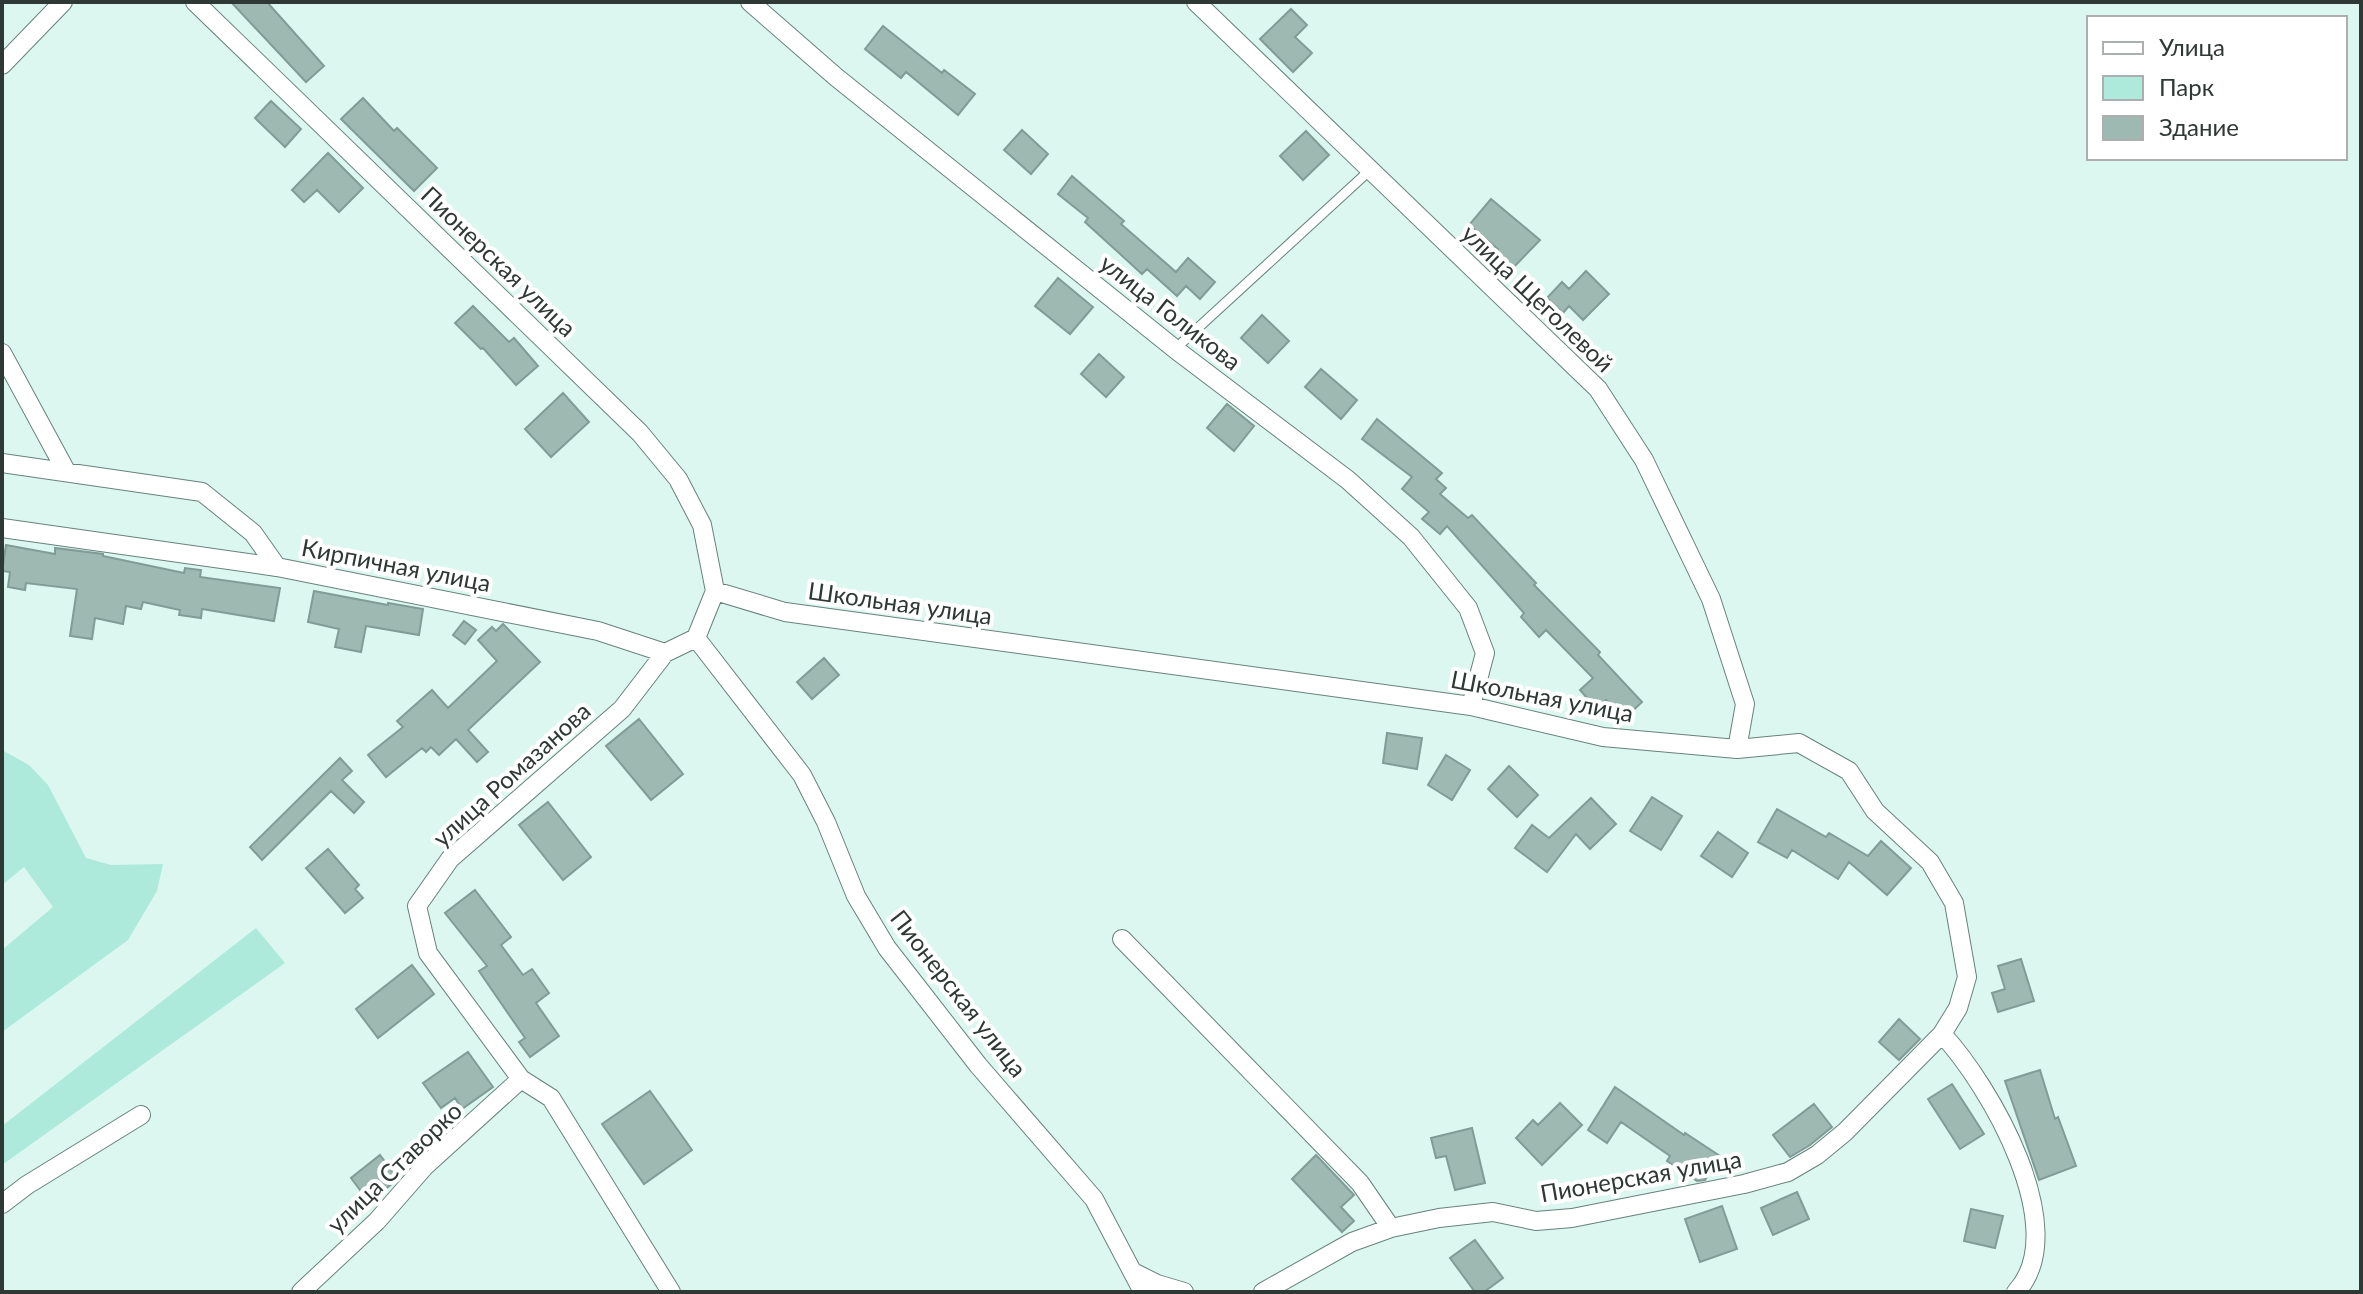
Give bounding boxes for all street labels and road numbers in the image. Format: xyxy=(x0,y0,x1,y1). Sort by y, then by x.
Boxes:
street label: Пионерская улица xyxy=(416,180,582,342)
street label: улица Щеголевой xyxy=(1456,218,1620,378)
street label: улица Голикова xyxy=(1095,248,1247,376)
street label: Кирпичная улица xyxy=(299,532,493,597)
street label: Школьная улица xyxy=(806,575,994,630)
street label: Школьная улица xyxy=(1449,664,1636,727)
street label: улица Ромазанова xyxy=(426,696,596,852)
street label: Пионерская улица xyxy=(885,904,1033,1082)
street label: улица Ставорко xyxy=(321,1095,467,1238)
street label: Пионерская улица xyxy=(1538,1144,1744,1208)

